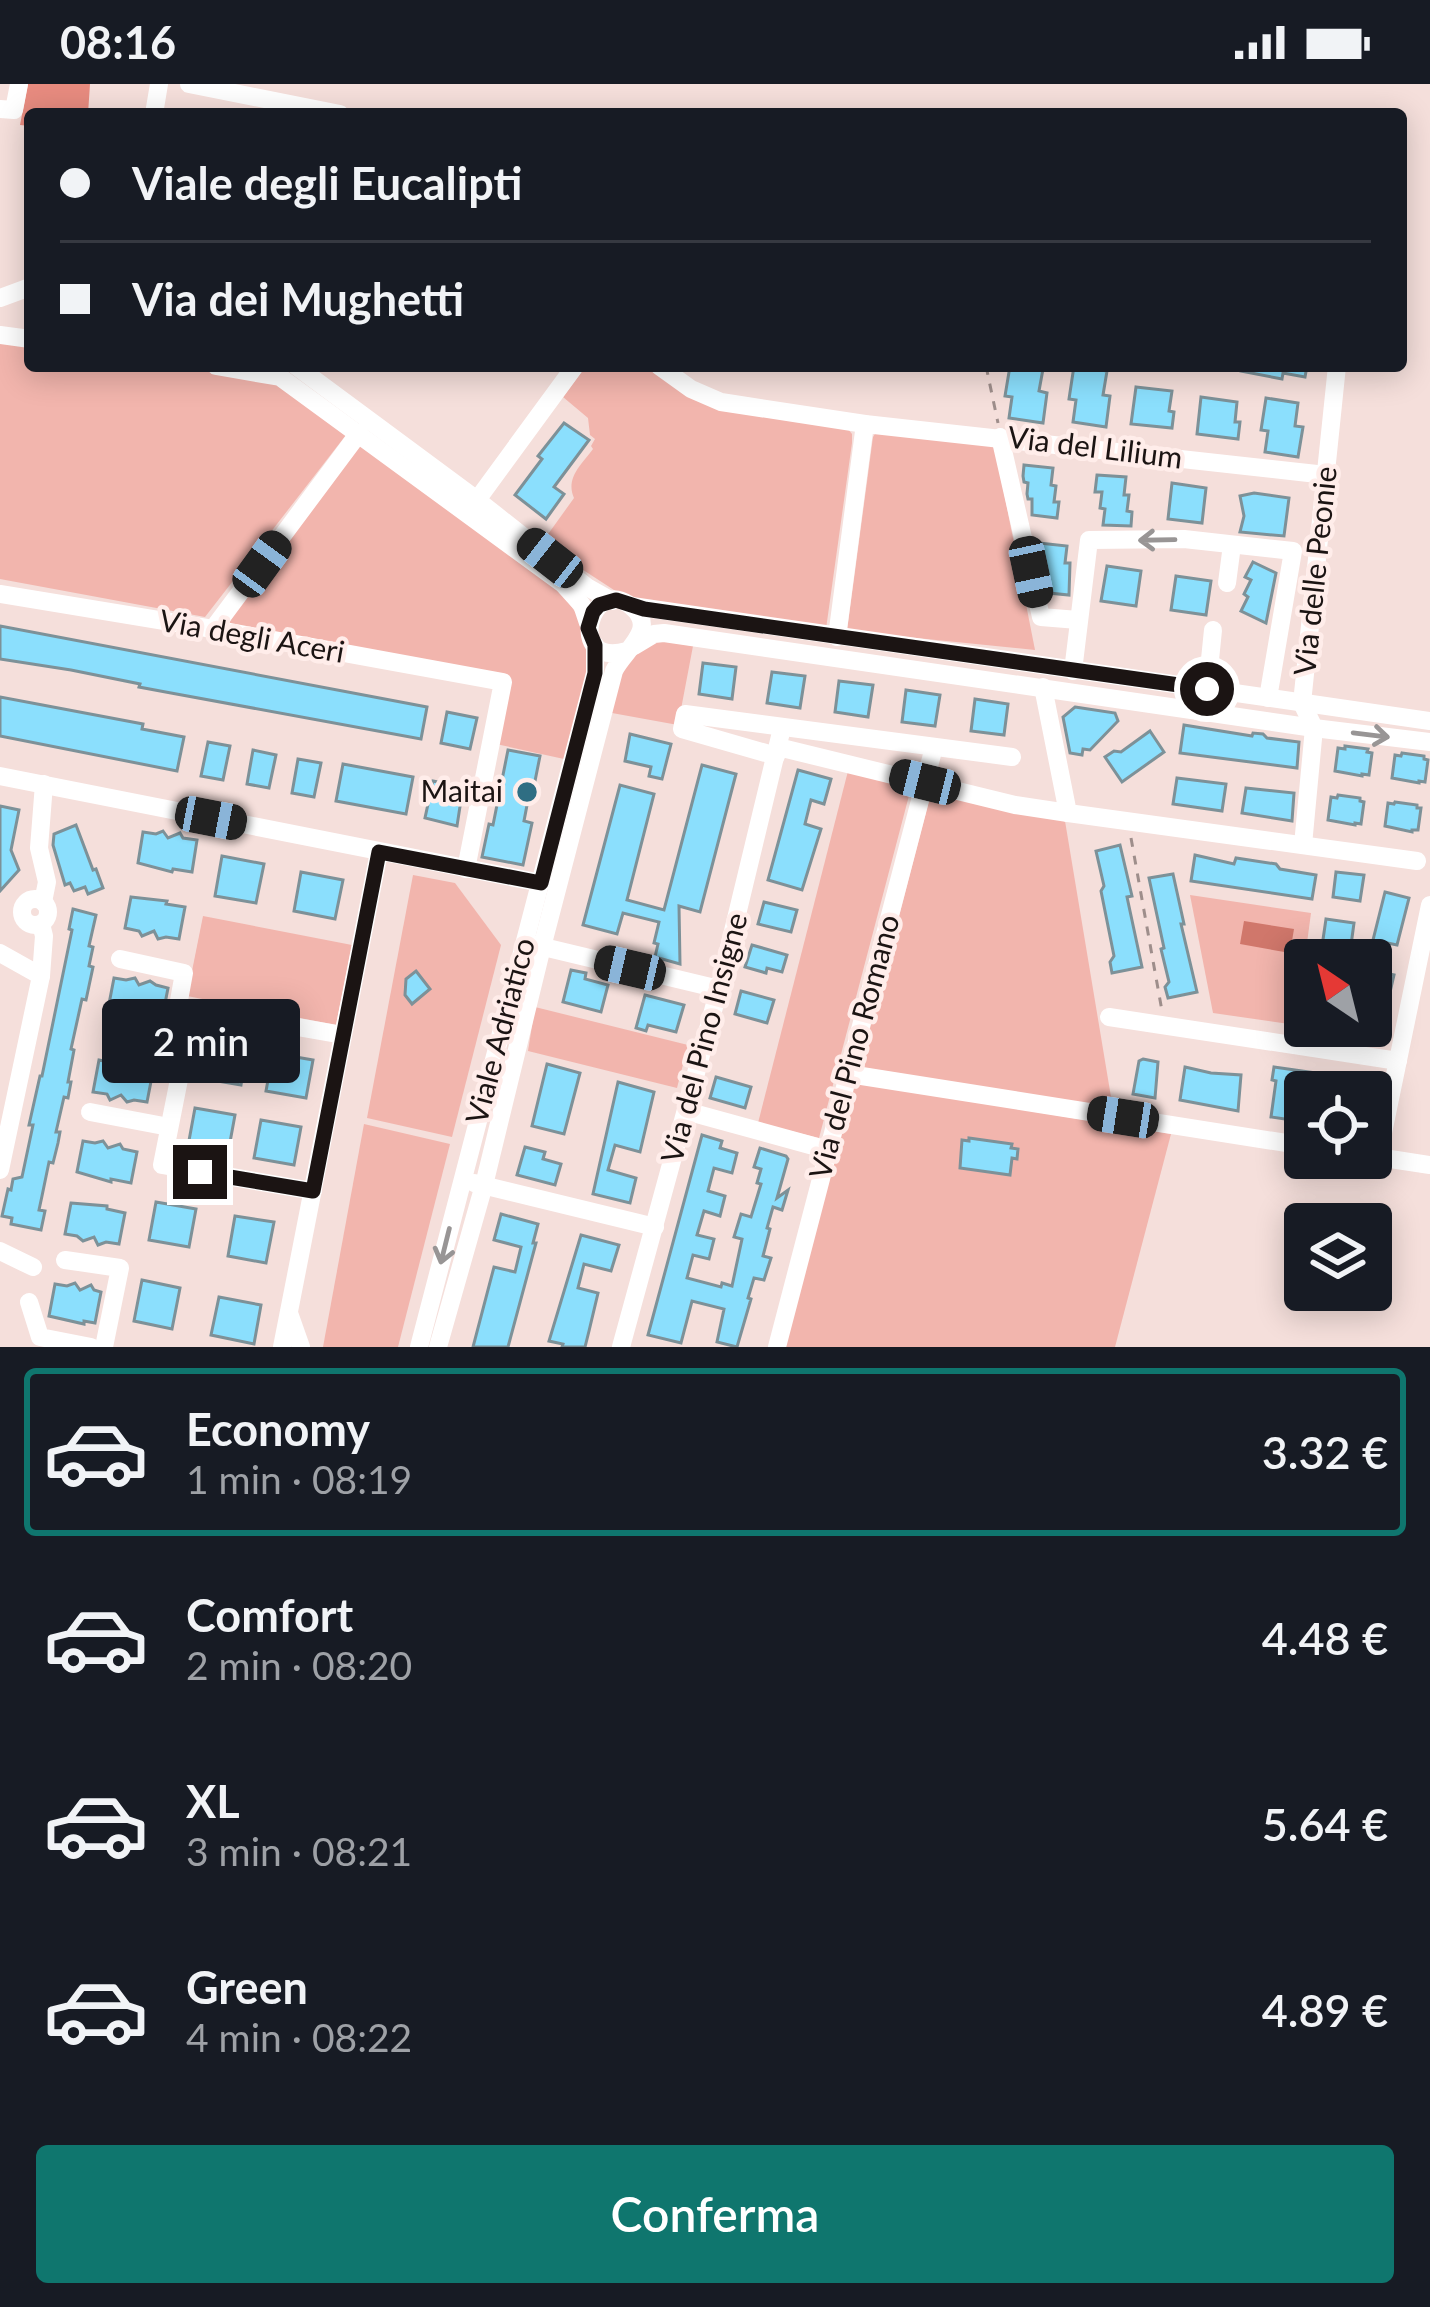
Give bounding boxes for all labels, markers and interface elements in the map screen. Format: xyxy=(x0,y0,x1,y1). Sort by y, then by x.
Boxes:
text: 08:16 xyxy=(60,15,176,69)
text: Viale degli Eucalipti xyxy=(132,156,522,210)
text: Via dei Mughetti xyxy=(132,272,464,326)
street label: Via del Lilium xyxy=(1006,417,1185,475)
street label: Via delle Peonie xyxy=(1285,464,1343,677)
car xyxy=(511,522,589,594)
car xyxy=(226,524,298,604)
one-way arrow xyxy=(1138,528,1177,551)
car xyxy=(1006,533,1056,611)
street label: Via degli Aceri xyxy=(157,601,348,669)
route start xyxy=(1180,662,1234,716)
one-way arrow xyxy=(1351,724,1390,746)
car xyxy=(886,756,964,808)
place label: Maitai xyxy=(421,772,503,808)
marker: Maitai xyxy=(514,779,540,805)
car xyxy=(172,793,250,843)
street label: Via del Pino Insigne xyxy=(652,909,754,1166)
street label: Via del Pino Romano xyxy=(800,910,906,1183)
street label: Viale Adriatico xyxy=(457,933,541,1127)
north arrow xyxy=(1284,939,1392,1047)
map controls xyxy=(1284,939,1392,1311)
car xyxy=(591,942,669,994)
callout: 2 min xyxy=(101,998,299,1082)
text: 2 min xyxy=(153,1018,249,1064)
button: locate xyxy=(1284,1071,1392,1179)
car xyxy=(1085,1094,1161,1140)
route end xyxy=(173,1145,227,1199)
button: layers xyxy=(1284,1203,1392,1311)
one-way arrow xyxy=(433,1227,455,1265)
icon: car xyxy=(42,1398,150,1506)
text: Economy xyxy=(186,1402,370,1456)
text: 3.32 € xyxy=(1262,1425,1388,1479)
text: 1 min · 08:19 xyxy=(186,1456,412,1502)
icon: car xyxy=(42,1584,150,1692)
text: Comfort xyxy=(186,1588,353,1642)
text: 4.48 € xyxy=(1262,1611,1388,1665)
text: 2 min · 08:20 xyxy=(186,1642,412,1688)
icon: car xyxy=(42,1770,150,1878)
text: XL xyxy=(186,1774,240,1828)
text: 5.64 € xyxy=(1262,1797,1388,1851)
text: 3 min · 08:21 xyxy=(186,1828,412,1874)
icon: car xyxy=(42,1956,150,2064)
text: Green xyxy=(186,1960,308,2014)
text: 4.89 € xyxy=(1262,1983,1388,2037)
text: 4 min · 08:22 xyxy=(186,2014,412,2060)
button: Conferma xyxy=(36,2145,1394,2283)

